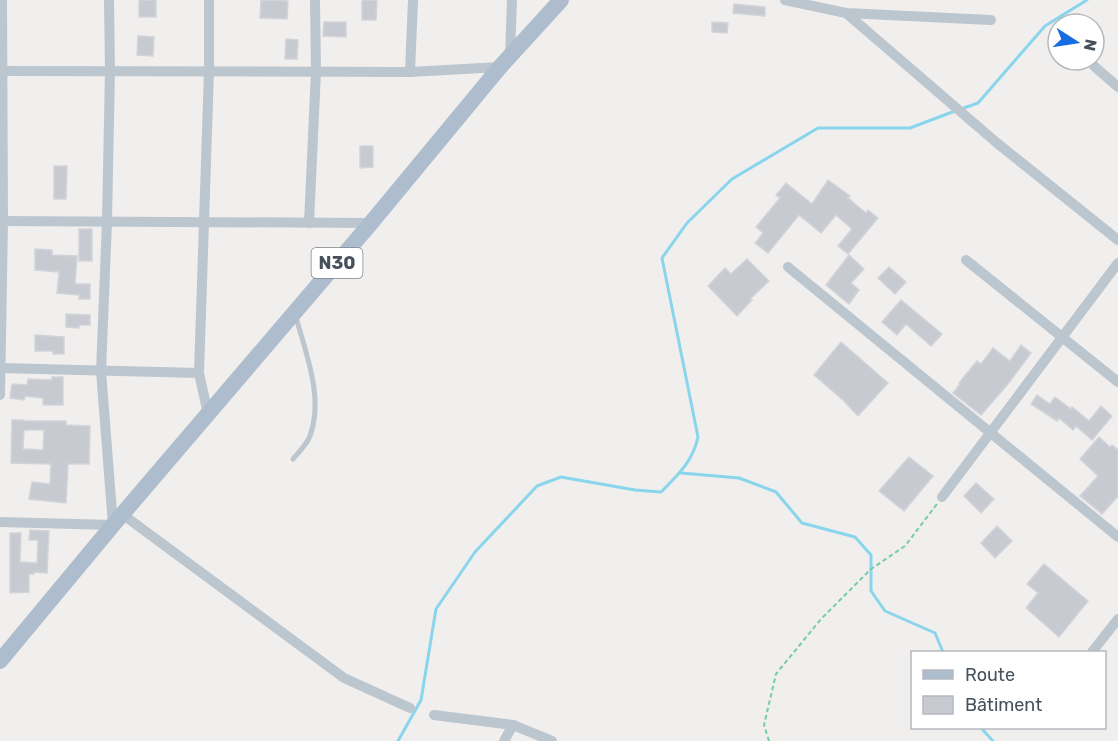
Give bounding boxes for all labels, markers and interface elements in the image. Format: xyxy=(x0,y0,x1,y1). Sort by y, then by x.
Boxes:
north arrow xyxy=(1046,12,1106,72)
text: N xyxy=(1080,37,1101,53)
road number: N30 xyxy=(312,248,362,278)
legend xyxy=(911,651,1106,729)
text: Route xyxy=(965,664,1015,686)
text: Bâtiment xyxy=(965,694,1042,716)

